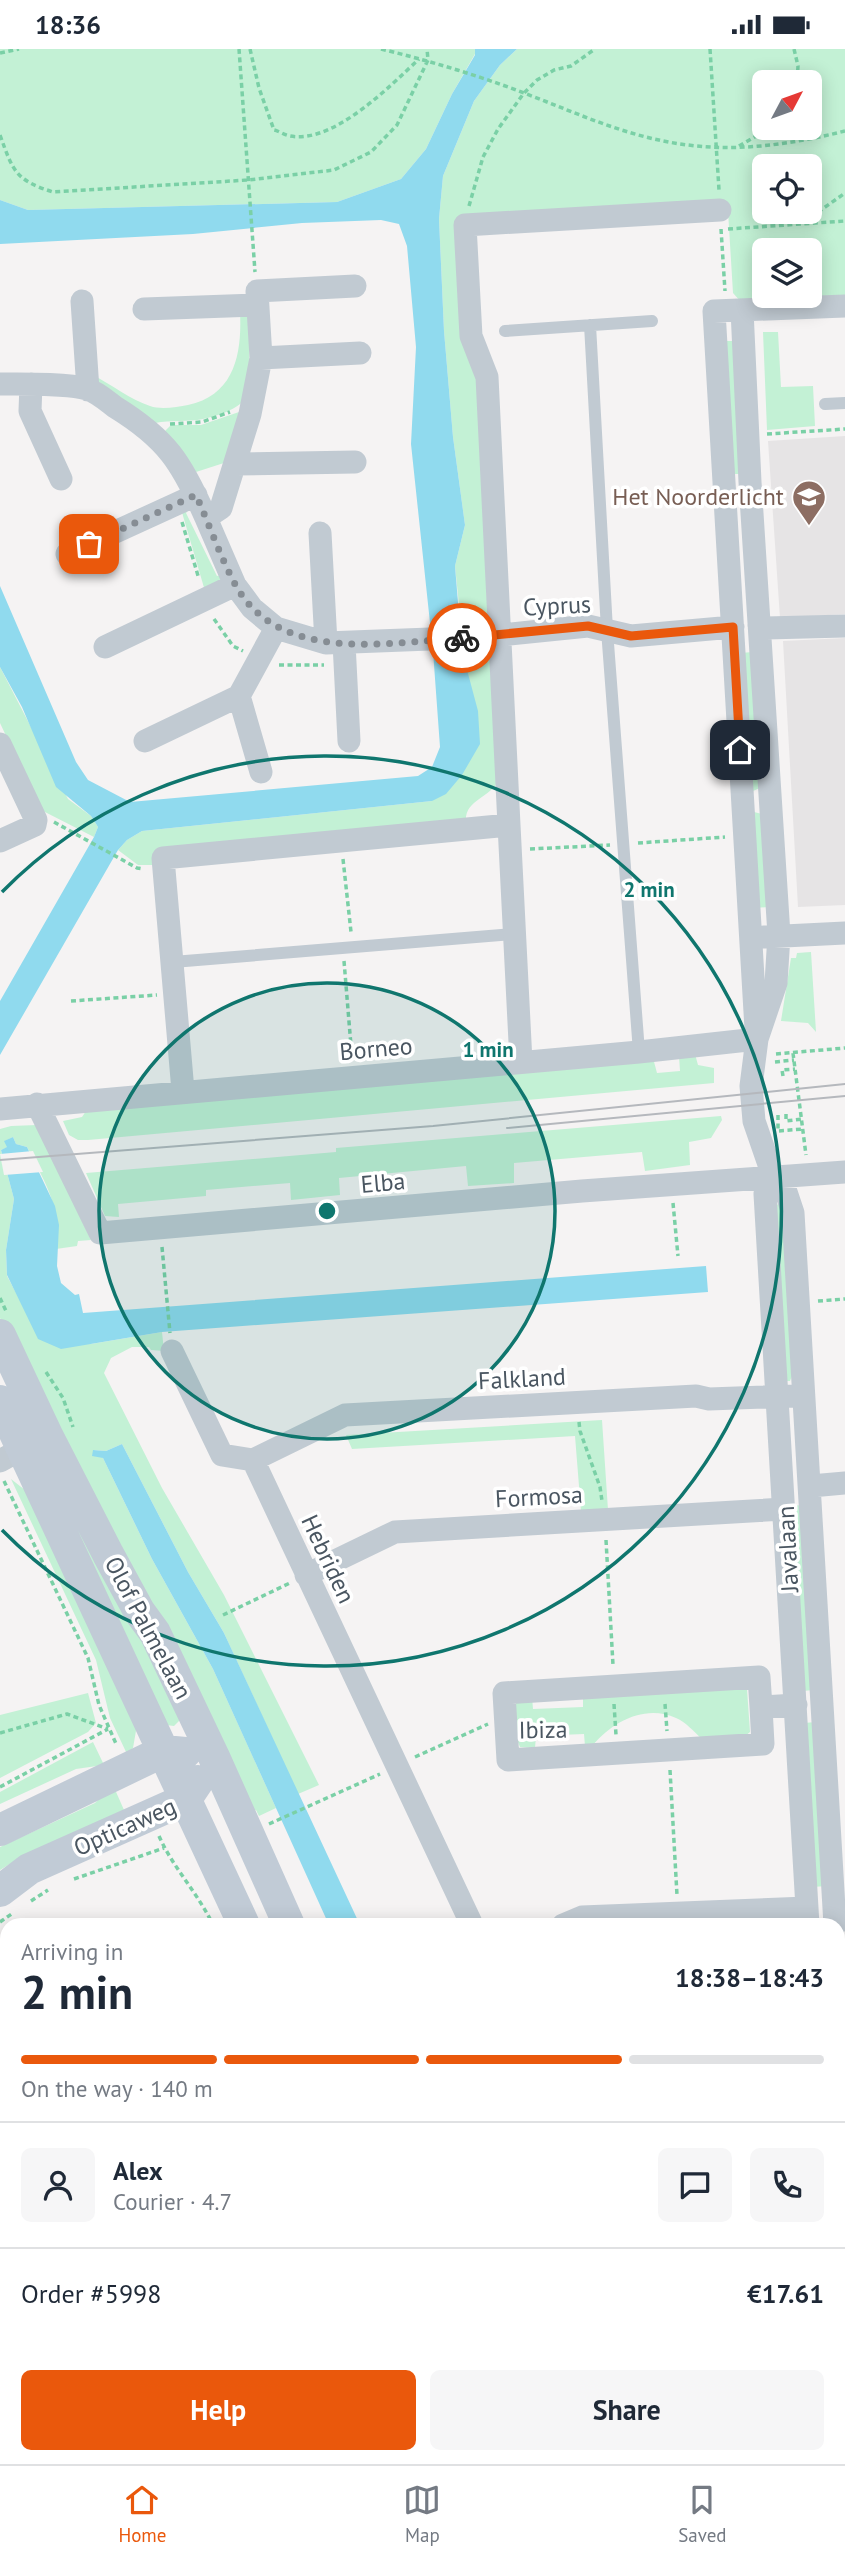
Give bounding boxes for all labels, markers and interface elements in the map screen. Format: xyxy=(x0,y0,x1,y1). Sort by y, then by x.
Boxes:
text: 18:36 xyxy=(35,8,101,41)
north arrow xyxy=(752,70,822,140)
map controls xyxy=(752,70,822,308)
button: locate xyxy=(752,154,822,224)
button: layers xyxy=(752,238,822,308)
school or university icon: Het Noorderlicht xyxy=(790,478,828,527)
place label: Het Noorderlicht xyxy=(612,481,784,512)
pin xyxy=(59,514,119,574)
icon: bag xyxy=(70,525,108,563)
street label: Cyprus xyxy=(522,588,592,623)
courier xyxy=(427,603,497,673)
icon: bike xyxy=(443,619,481,657)
pin xyxy=(710,720,770,780)
icon: home xyxy=(721,731,759,769)
text: 2 min xyxy=(623,876,675,903)
street label: Borneo xyxy=(338,1030,414,1067)
text: 1 min xyxy=(462,1036,514,1063)
street label: Elba xyxy=(359,1165,407,1200)
centre of rings xyxy=(315,1199,339,1223)
street label: Falkland xyxy=(477,1361,567,1396)
street label: Formosa xyxy=(494,1479,584,1514)
street label: Javalaan xyxy=(770,1505,805,1594)
street label: Hebriden xyxy=(295,1510,362,1608)
street label: Olof Palmelaan xyxy=(98,1551,199,1704)
street label: Ibiza xyxy=(518,1714,568,1745)
street label: Opticaweg xyxy=(69,1790,181,1863)
text: Arriving in xyxy=(21,1937,123,1966)
text: 18:38–18:43 xyxy=(675,1961,824,1994)
text: 2 min xyxy=(21,1962,133,2022)
text: On the way · 140 m xyxy=(21,2074,213,2103)
button: person xyxy=(21,2148,95,2222)
button: chat xyxy=(658,2148,732,2222)
button: phone xyxy=(750,2148,824,2222)
text: Alex xyxy=(113,2154,163,2187)
text: Courier · 4.7 xyxy=(113,2187,232,2216)
text: Order #5998 xyxy=(21,2277,161,2310)
text: €17.61 xyxy=(747,2277,824,2310)
button: Help xyxy=(21,2370,416,2450)
button: Share xyxy=(430,2370,824,2450)
tab: Home xyxy=(118,2481,166,2547)
tab: Map xyxy=(403,2481,441,2547)
tab: Saved xyxy=(678,2481,727,2547)

